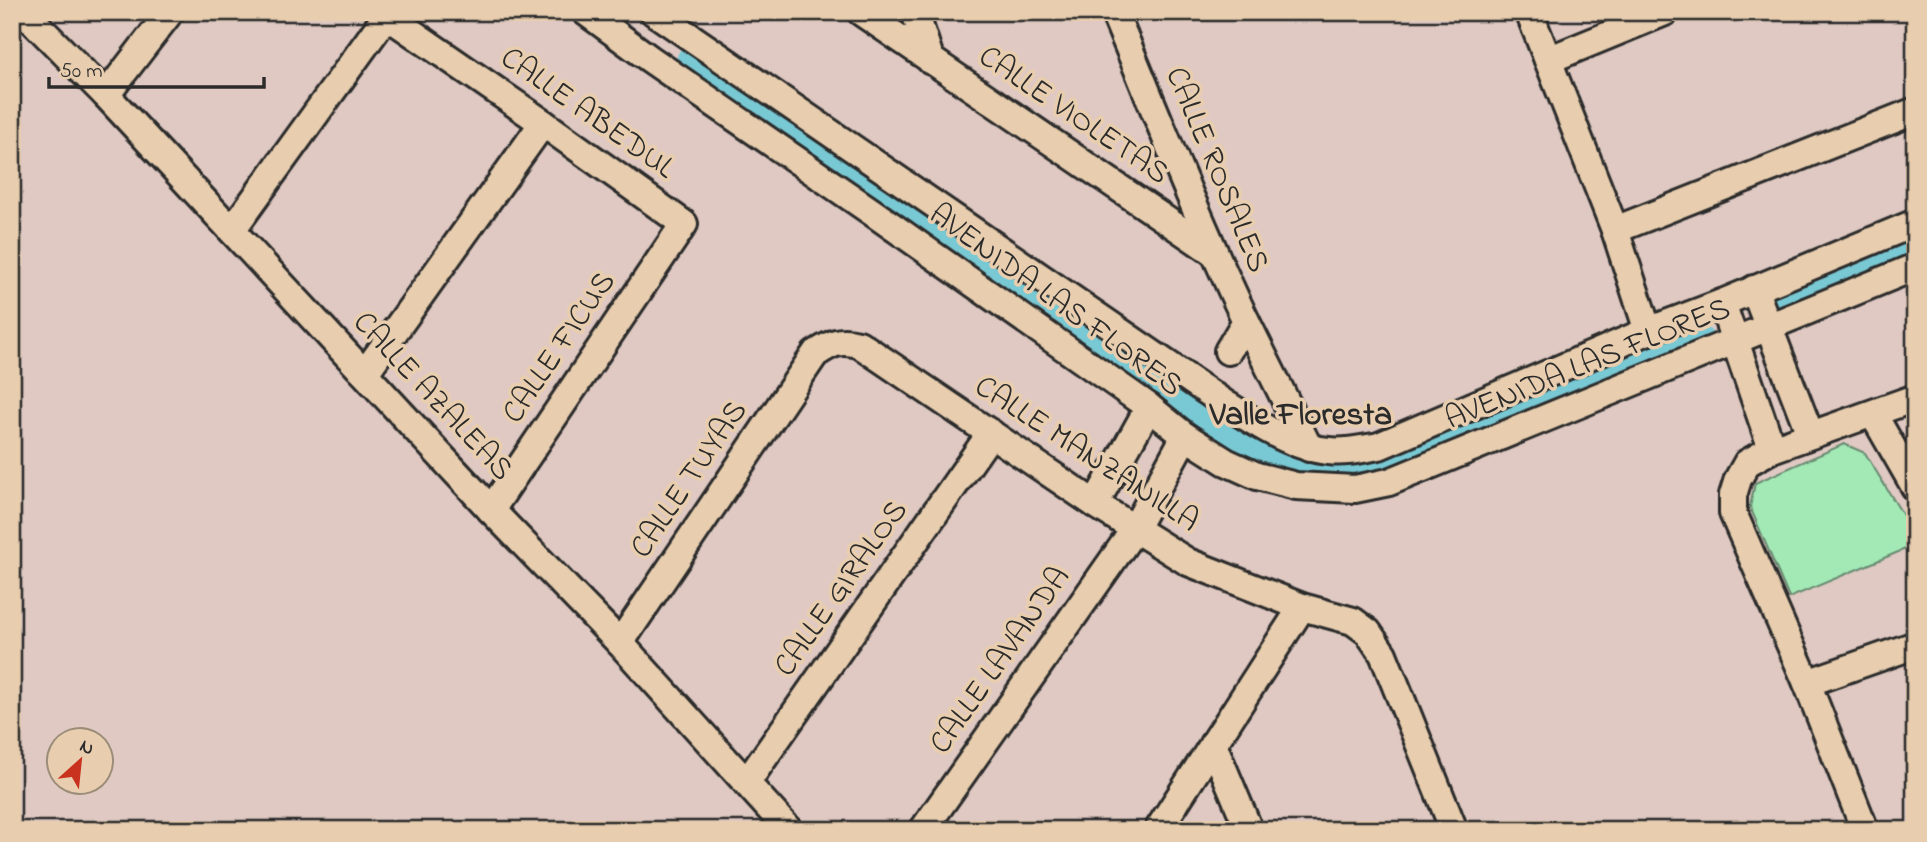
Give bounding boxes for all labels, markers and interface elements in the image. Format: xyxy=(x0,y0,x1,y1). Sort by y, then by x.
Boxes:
street label: CALLE VIOLETAS xyxy=(968,35,1178,197)
street label: CALLE ABEDUL xyxy=(490,36,684,192)
scale bar xyxy=(49,46,264,90)
text: 50 m xyxy=(60,57,103,87)
street label: CALLE ROSALES xyxy=(1151,60,1281,280)
street label: AVENIDA LAS FLORES xyxy=(918,193,1192,409)
street label: CALLE FICUS xyxy=(492,262,628,434)
street label: AVENIDA LAS FLORES xyxy=(1438,286,1738,444)
street label: CALLE AZALEAS xyxy=(341,301,523,493)
street label: CALLE MANZANILLA xyxy=(964,365,1208,545)
street label: CALLE TUYAS xyxy=(620,391,760,569)
district label: Valle Floresta xyxy=(1209,392,1392,440)
street label: CALLE GIRALOS xyxy=(763,491,921,687)
street label: CALLE LAVANDA xyxy=(919,558,1083,764)
north arrow xyxy=(46,726,116,796)
text: N xyxy=(75,733,99,763)

